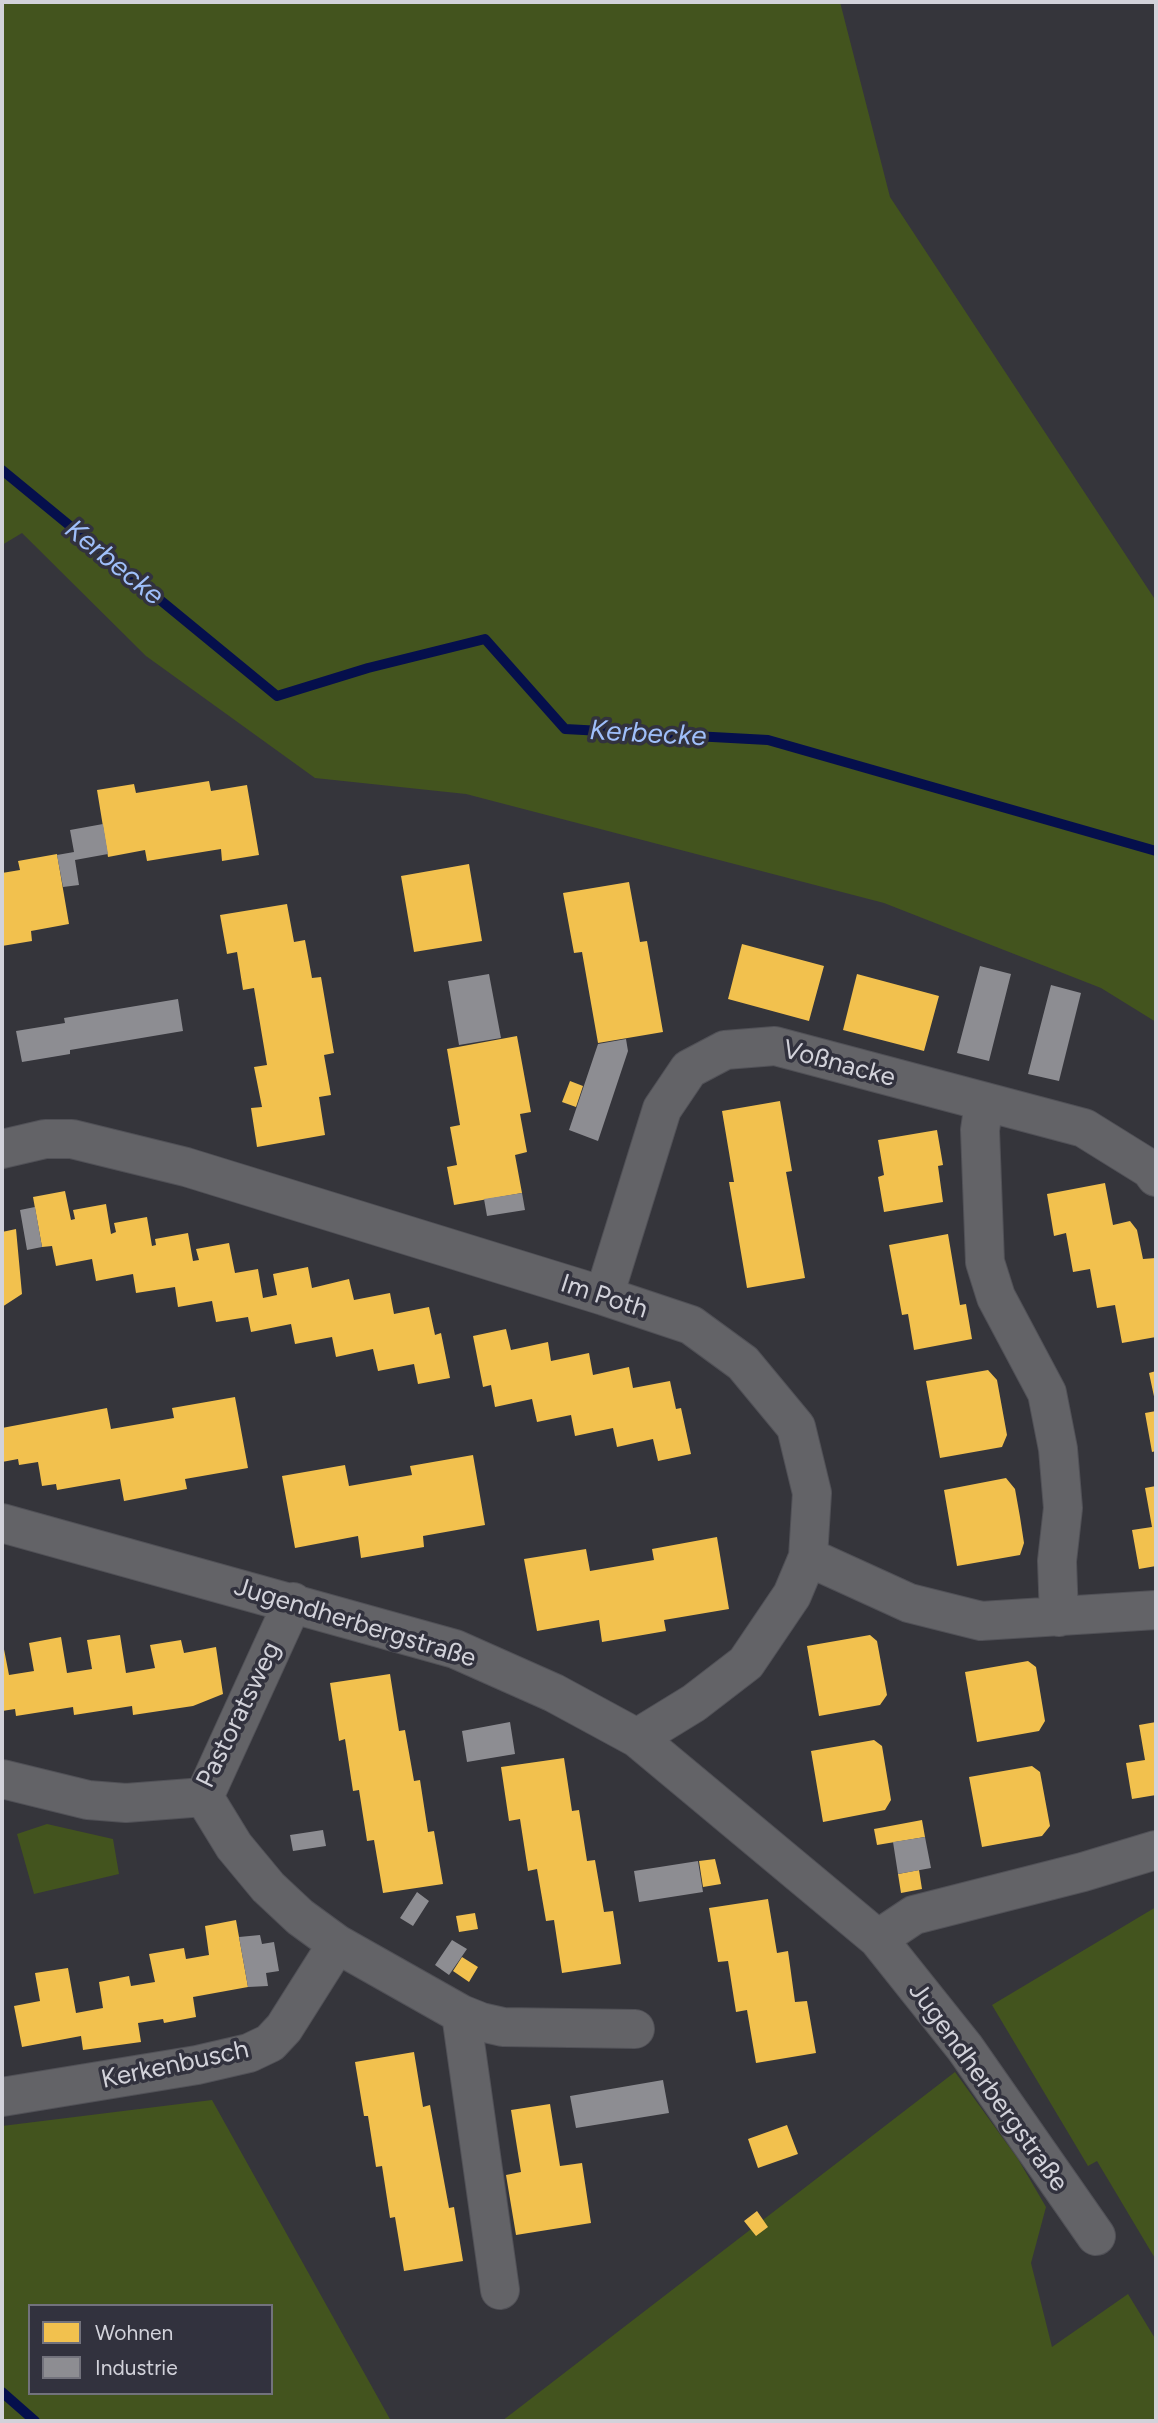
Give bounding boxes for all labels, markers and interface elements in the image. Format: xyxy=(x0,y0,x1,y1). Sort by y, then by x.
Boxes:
water label: Kerbecke xyxy=(58,513,170,613)
water label: Kerbecke xyxy=(589,714,707,754)
street label: Voßnacke xyxy=(779,1034,899,1094)
street label: Im Poth xyxy=(556,1268,652,1326)
street label: Jugendherbergstraße xyxy=(230,1571,480,1675)
street label: Pastoratsweg xyxy=(190,1637,288,1793)
street label: Jugendherbergstraße xyxy=(902,1976,1074,2198)
street label: Kerkenbusch xyxy=(98,2034,252,2096)
legend xyxy=(28,2304,273,2395)
text: Wohnen xyxy=(95,2320,173,2345)
text: Industrie xyxy=(95,2355,178,2380)

